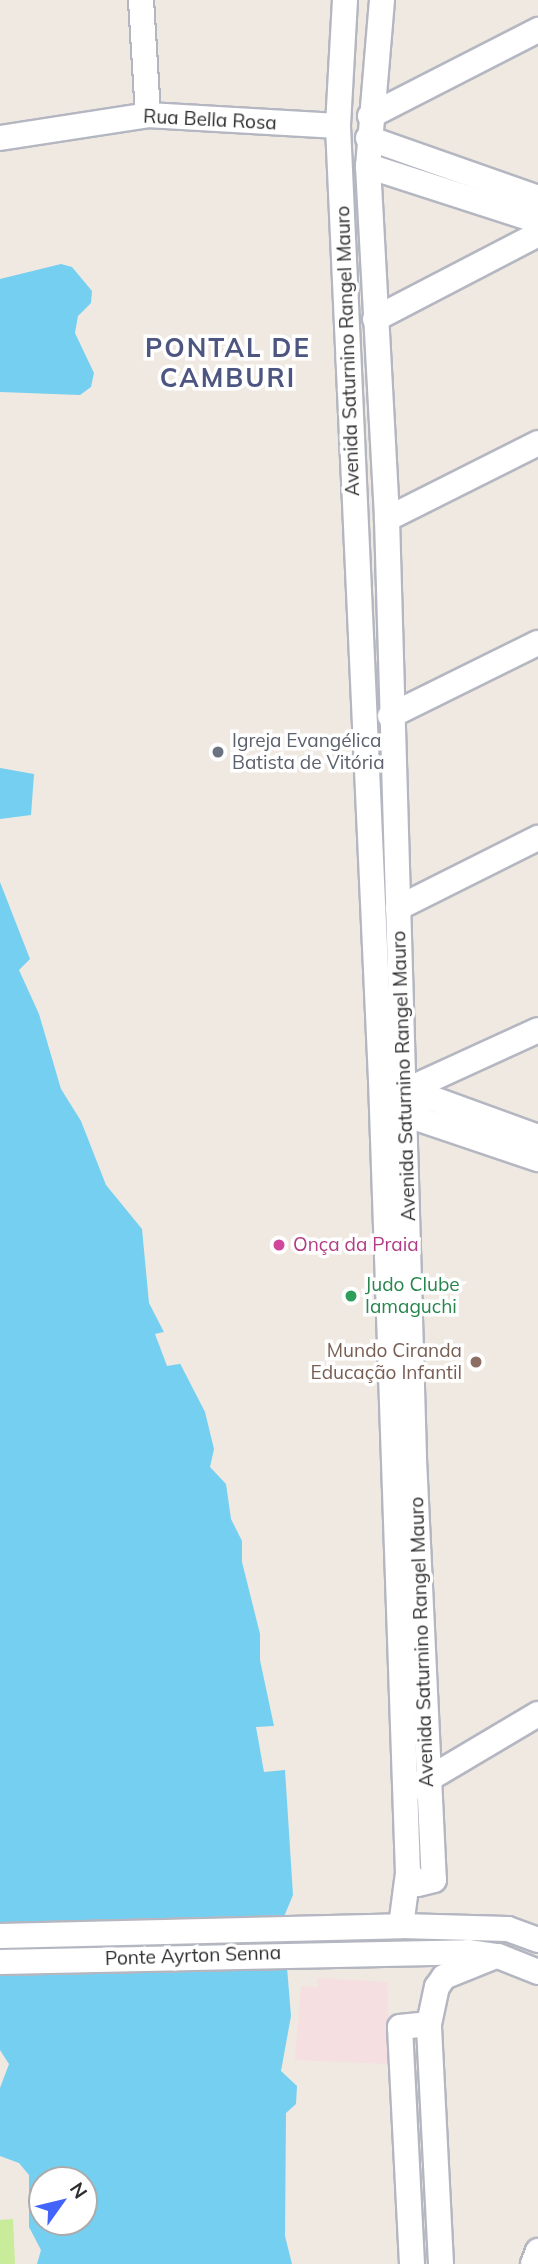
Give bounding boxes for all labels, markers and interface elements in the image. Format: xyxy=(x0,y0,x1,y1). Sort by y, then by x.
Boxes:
street label: Rua Bella Rosa xyxy=(143,105,277,135)
street label: Avenida Saturnino Rangel Mauro xyxy=(332,205,364,497)
district label: PONTAL DE CAMBURI xyxy=(146,332,310,394)
place label: Igreja Evangélica Batista de Vitória xyxy=(232,730,385,774)
marker: Igreja Evangélica Batista de Vitória xyxy=(210,744,226,760)
street label: Avenida Saturnino Rangel Mauro xyxy=(388,930,420,1222)
place label: Onça da Praia xyxy=(293,1234,419,1256)
marker: Onça da Praia xyxy=(271,1237,287,1253)
place label: Judo Clube Iamaguchi xyxy=(365,1274,460,1318)
marker: Judo Clube Iamaguchi xyxy=(343,1288,359,1304)
place label: Mundo Ciranda Educação Infantil xyxy=(311,1340,462,1384)
marker: Mundo Ciranda Educação Infantil xyxy=(468,1354,484,1370)
street label: Avenida Saturnino Rangel Mauro xyxy=(406,1496,438,1788)
street label: Ponte Ayrton Senna xyxy=(105,1942,281,1970)
north arrow xyxy=(28,2166,98,2236)
text: N xyxy=(65,2178,93,2203)

